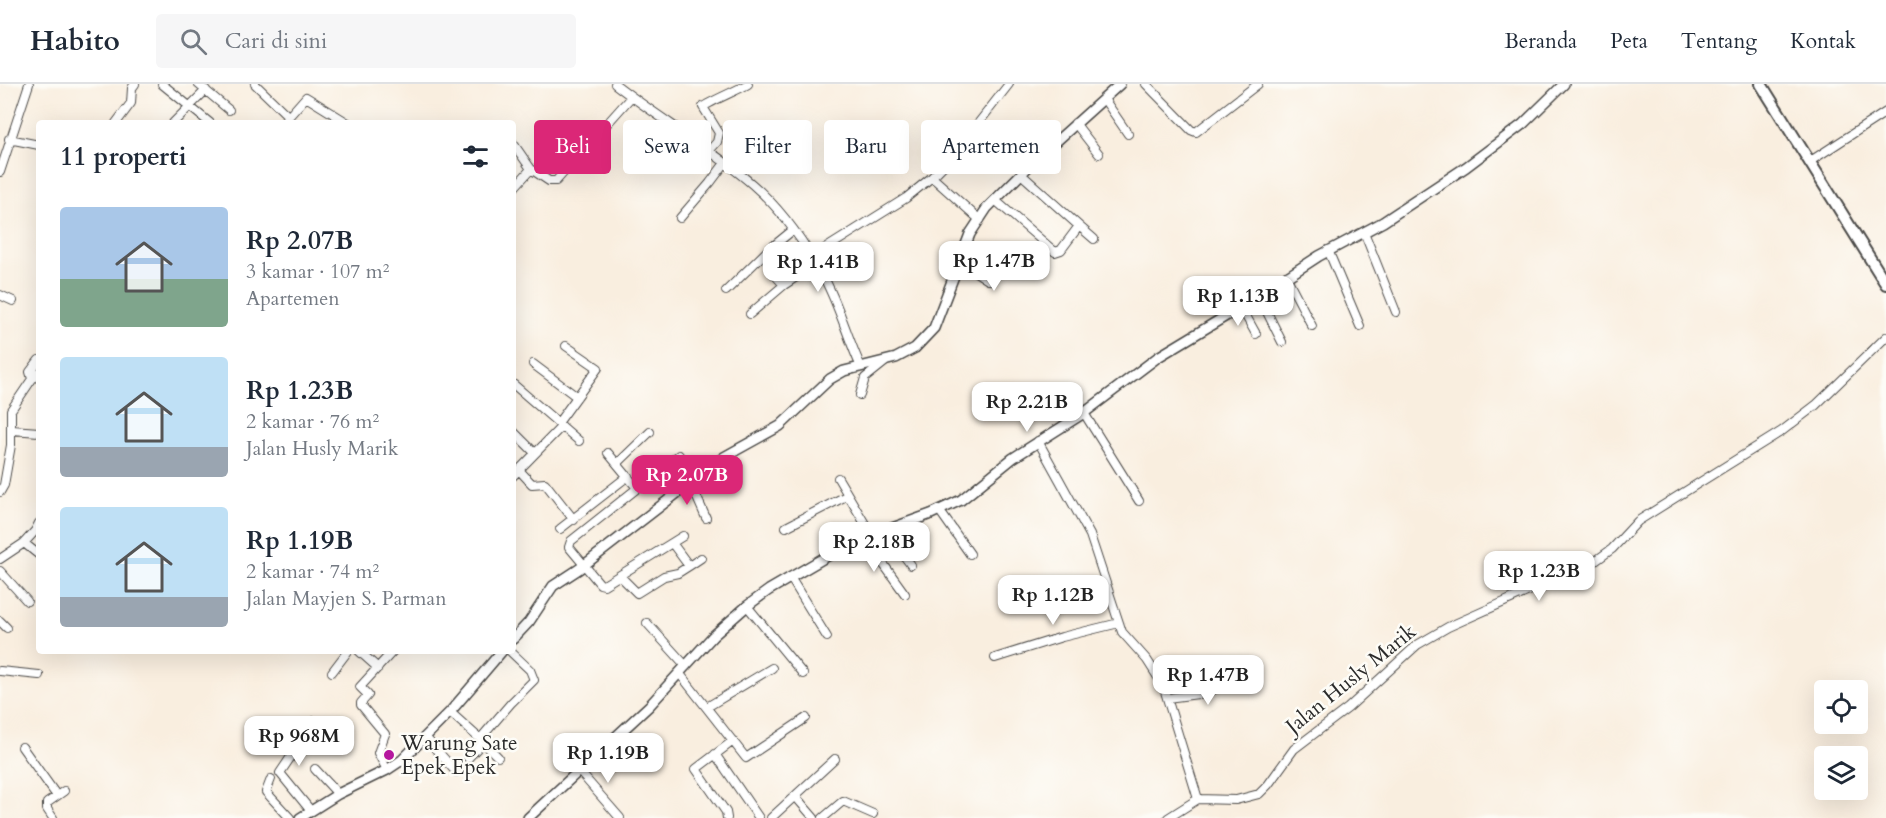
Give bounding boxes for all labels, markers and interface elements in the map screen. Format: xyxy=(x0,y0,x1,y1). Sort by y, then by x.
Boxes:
search box xyxy=(156,14,576,68)
text: Habito xyxy=(30,22,120,60)
icon: search xyxy=(177,25,210,58)
text: Cari di sini xyxy=(225,26,327,56)
text: Beranda xyxy=(1504,27,1577,56)
text: Peta xyxy=(1610,27,1648,56)
text: Tentang xyxy=(1681,27,1757,56)
text: Kontak xyxy=(1790,27,1856,56)
chip: Beli xyxy=(534,120,611,174)
chip: Sewa xyxy=(623,120,711,174)
chip: Filter xyxy=(723,120,812,174)
chip: Baru xyxy=(824,120,909,174)
chip: Apartemen xyxy=(921,120,1061,174)
text: 11 properti xyxy=(60,139,187,174)
icon: filters xyxy=(459,140,492,173)
text: Rp 2.07B xyxy=(246,223,353,258)
icon: home xyxy=(108,231,180,303)
pin: Rp 1.47B xyxy=(932,241,1056,292)
pin: Rp 1.41B xyxy=(756,242,880,293)
text: Rp 1.47B xyxy=(953,247,1035,274)
text: Rp 1.41B xyxy=(777,248,859,275)
text: 3 kamar · 107 m² xyxy=(246,258,389,285)
pin: Rp 1.13B xyxy=(1176,276,1300,327)
text: Rp 1.13B xyxy=(1197,282,1279,309)
text: Apartemen xyxy=(246,285,340,312)
text: Rp 1.23B xyxy=(246,373,353,408)
icon: home xyxy=(108,381,180,453)
pin: Rp 2.21B xyxy=(965,382,1089,433)
text: Rp 2.21B xyxy=(986,388,1068,415)
text: 2 kamar · 76 m² xyxy=(246,408,379,435)
text: Jalan Husly Marik xyxy=(246,435,398,462)
pin: Rp 2.07B xyxy=(625,455,749,506)
text: Rp 2.07B xyxy=(646,461,728,488)
pin: Rp 2.18B xyxy=(812,522,936,573)
text: Rp 1.19B xyxy=(246,523,353,558)
text: Rp 2.18B xyxy=(833,528,915,555)
icon: home xyxy=(108,531,180,603)
pin: Rp 1.23B xyxy=(1477,551,1601,602)
text: Rp 1.23B xyxy=(1498,557,1580,584)
text: 2 kamar · 74 m² xyxy=(246,558,379,585)
pin: Rp 1.12B xyxy=(991,575,1115,626)
text: Rp 1.12B xyxy=(1012,581,1094,608)
text: Jalan Mayjen S. Parman xyxy=(246,585,447,612)
street label: Jalan Husly Marik xyxy=(1277,617,1423,743)
pin: Rp 1.47B xyxy=(1146,655,1270,706)
text: Rp 1.47B xyxy=(1167,661,1249,688)
map controls xyxy=(1814,680,1868,800)
button: locate xyxy=(1814,680,1868,734)
pin: Rp 968M xyxy=(244,716,354,767)
text: Rp 968M xyxy=(258,722,340,749)
place label: Warung Sate Epek Epek xyxy=(400,729,518,782)
pin: Rp 1.19B xyxy=(546,733,670,784)
text: Rp 1.19B xyxy=(567,739,649,766)
button: layers xyxy=(1814,746,1868,800)
marker: Warung Sate Epek Epek xyxy=(382,748,396,762)

